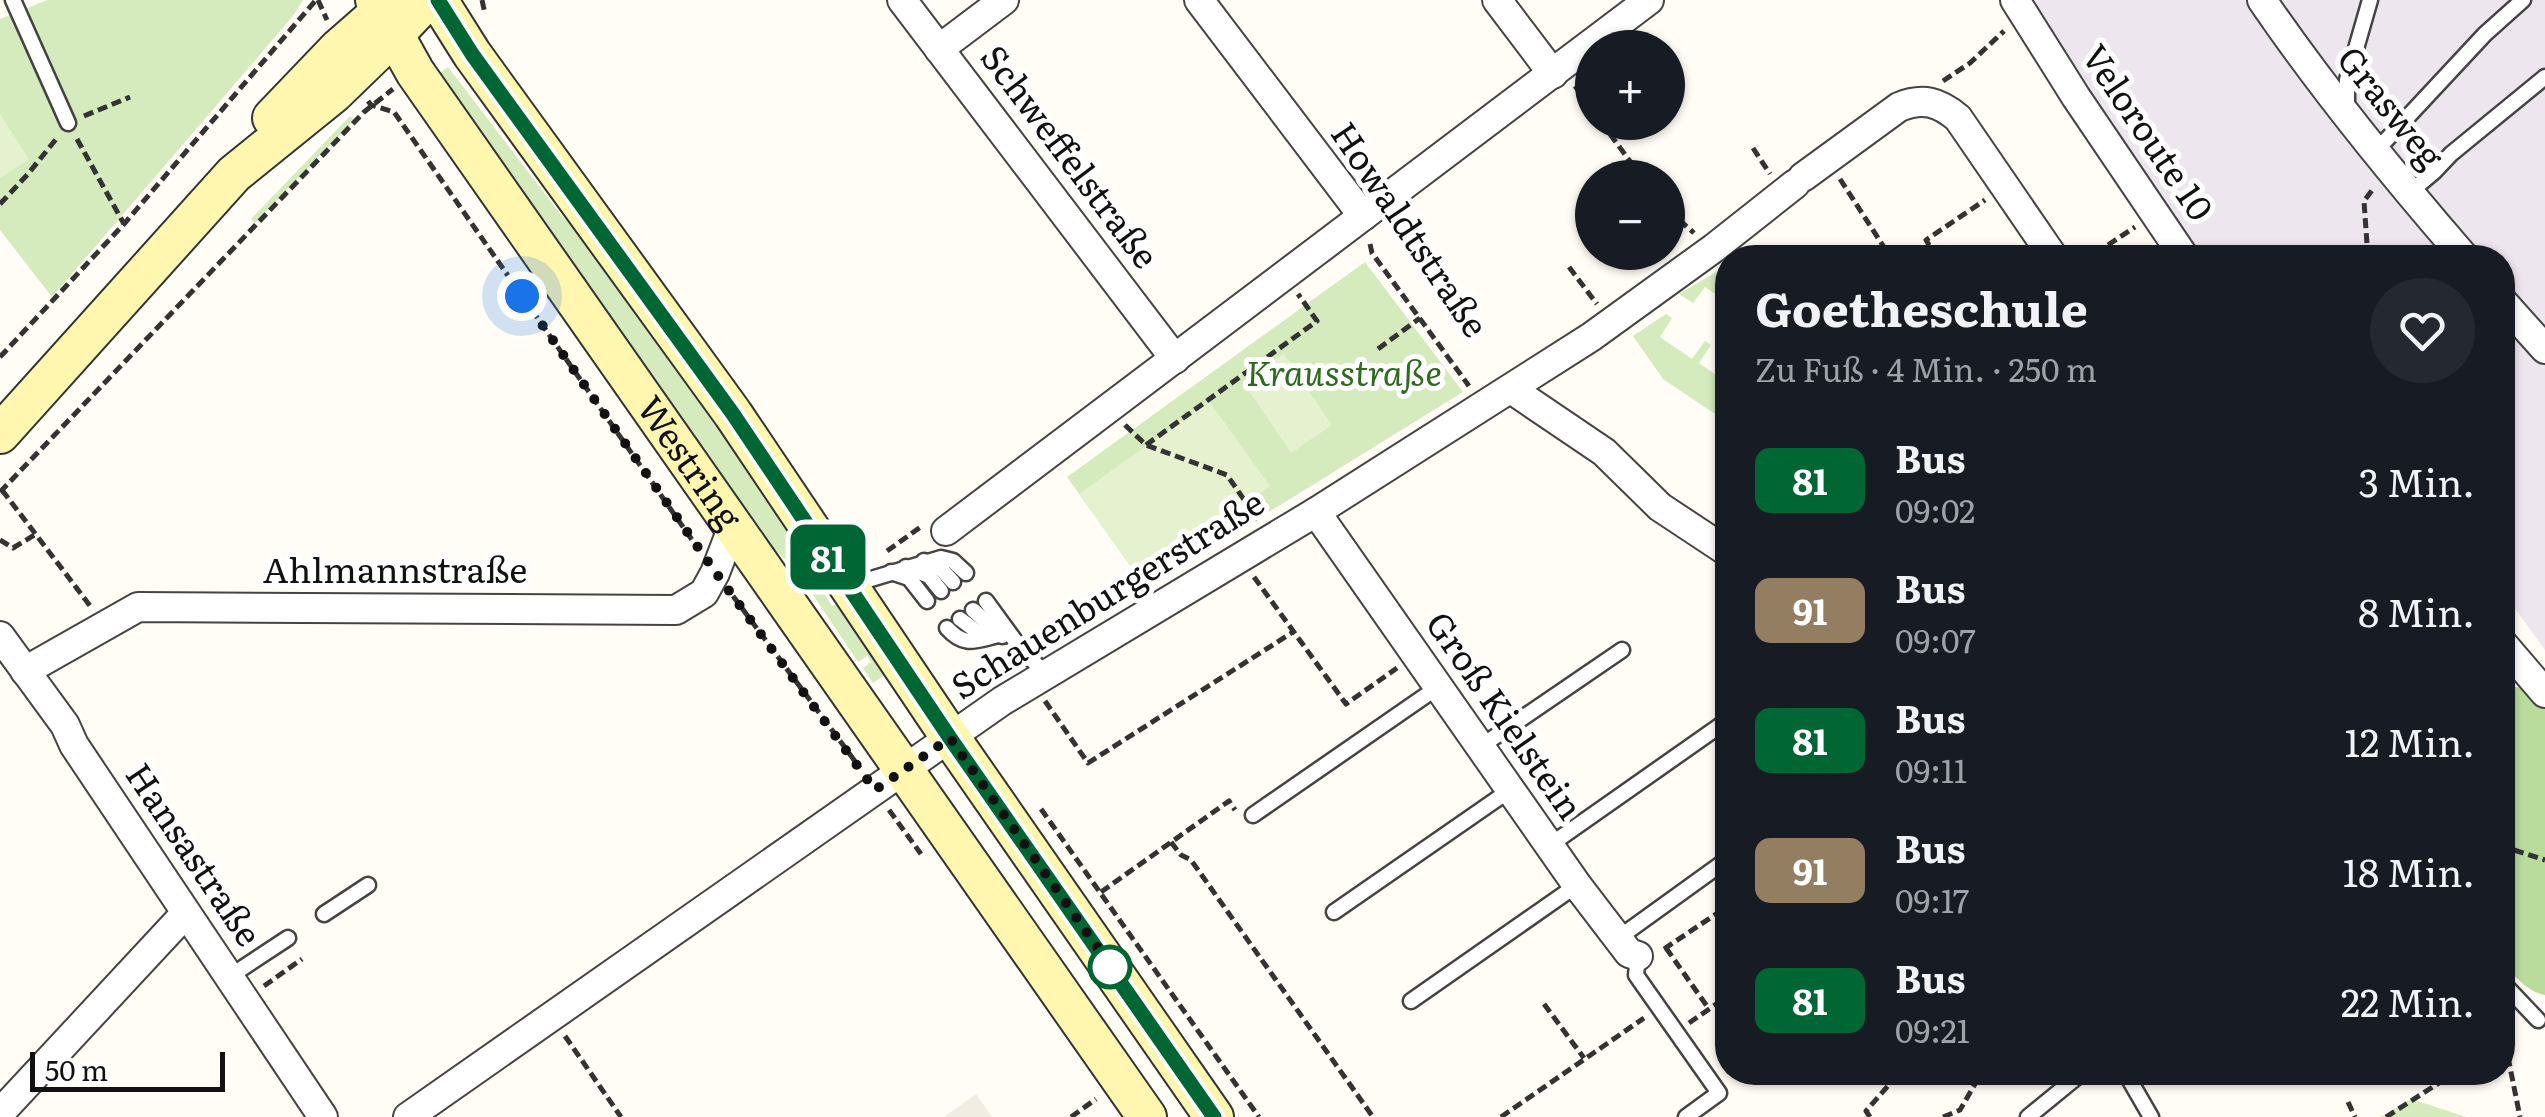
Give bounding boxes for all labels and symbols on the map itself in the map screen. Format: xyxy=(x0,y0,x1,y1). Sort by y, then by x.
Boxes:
street label: Schweffelstraße xyxy=(970,32,1173,278)
street label: Veloroute 10 xyxy=(2071,33,2228,230)
street label: Grasweg xyxy=(2327,34,2458,179)
street label: Howaldtstraße xyxy=(1320,110,1503,346)
your location xyxy=(497,271,547,321)
park label: Krausstraße xyxy=(1246,345,1442,397)
street label: Westring xyxy=(626,384,757,539)
street label: Schauenburgerstraße xyxy=(940,475,1273,710)
line badge: 81 xyxy=(783,524,873,590)
street label: Ahlmannstraße xyxy=(263,542,527,594)
street label: Groß Kielstein xyxy=(1415,600,1598,829)
street label: Hansastraße xyxy=(115,751,276,955)
unlabelled marker xyxy=(1089,946,1131,988)
scale bar xyxy=(30,1047,225,1092)

